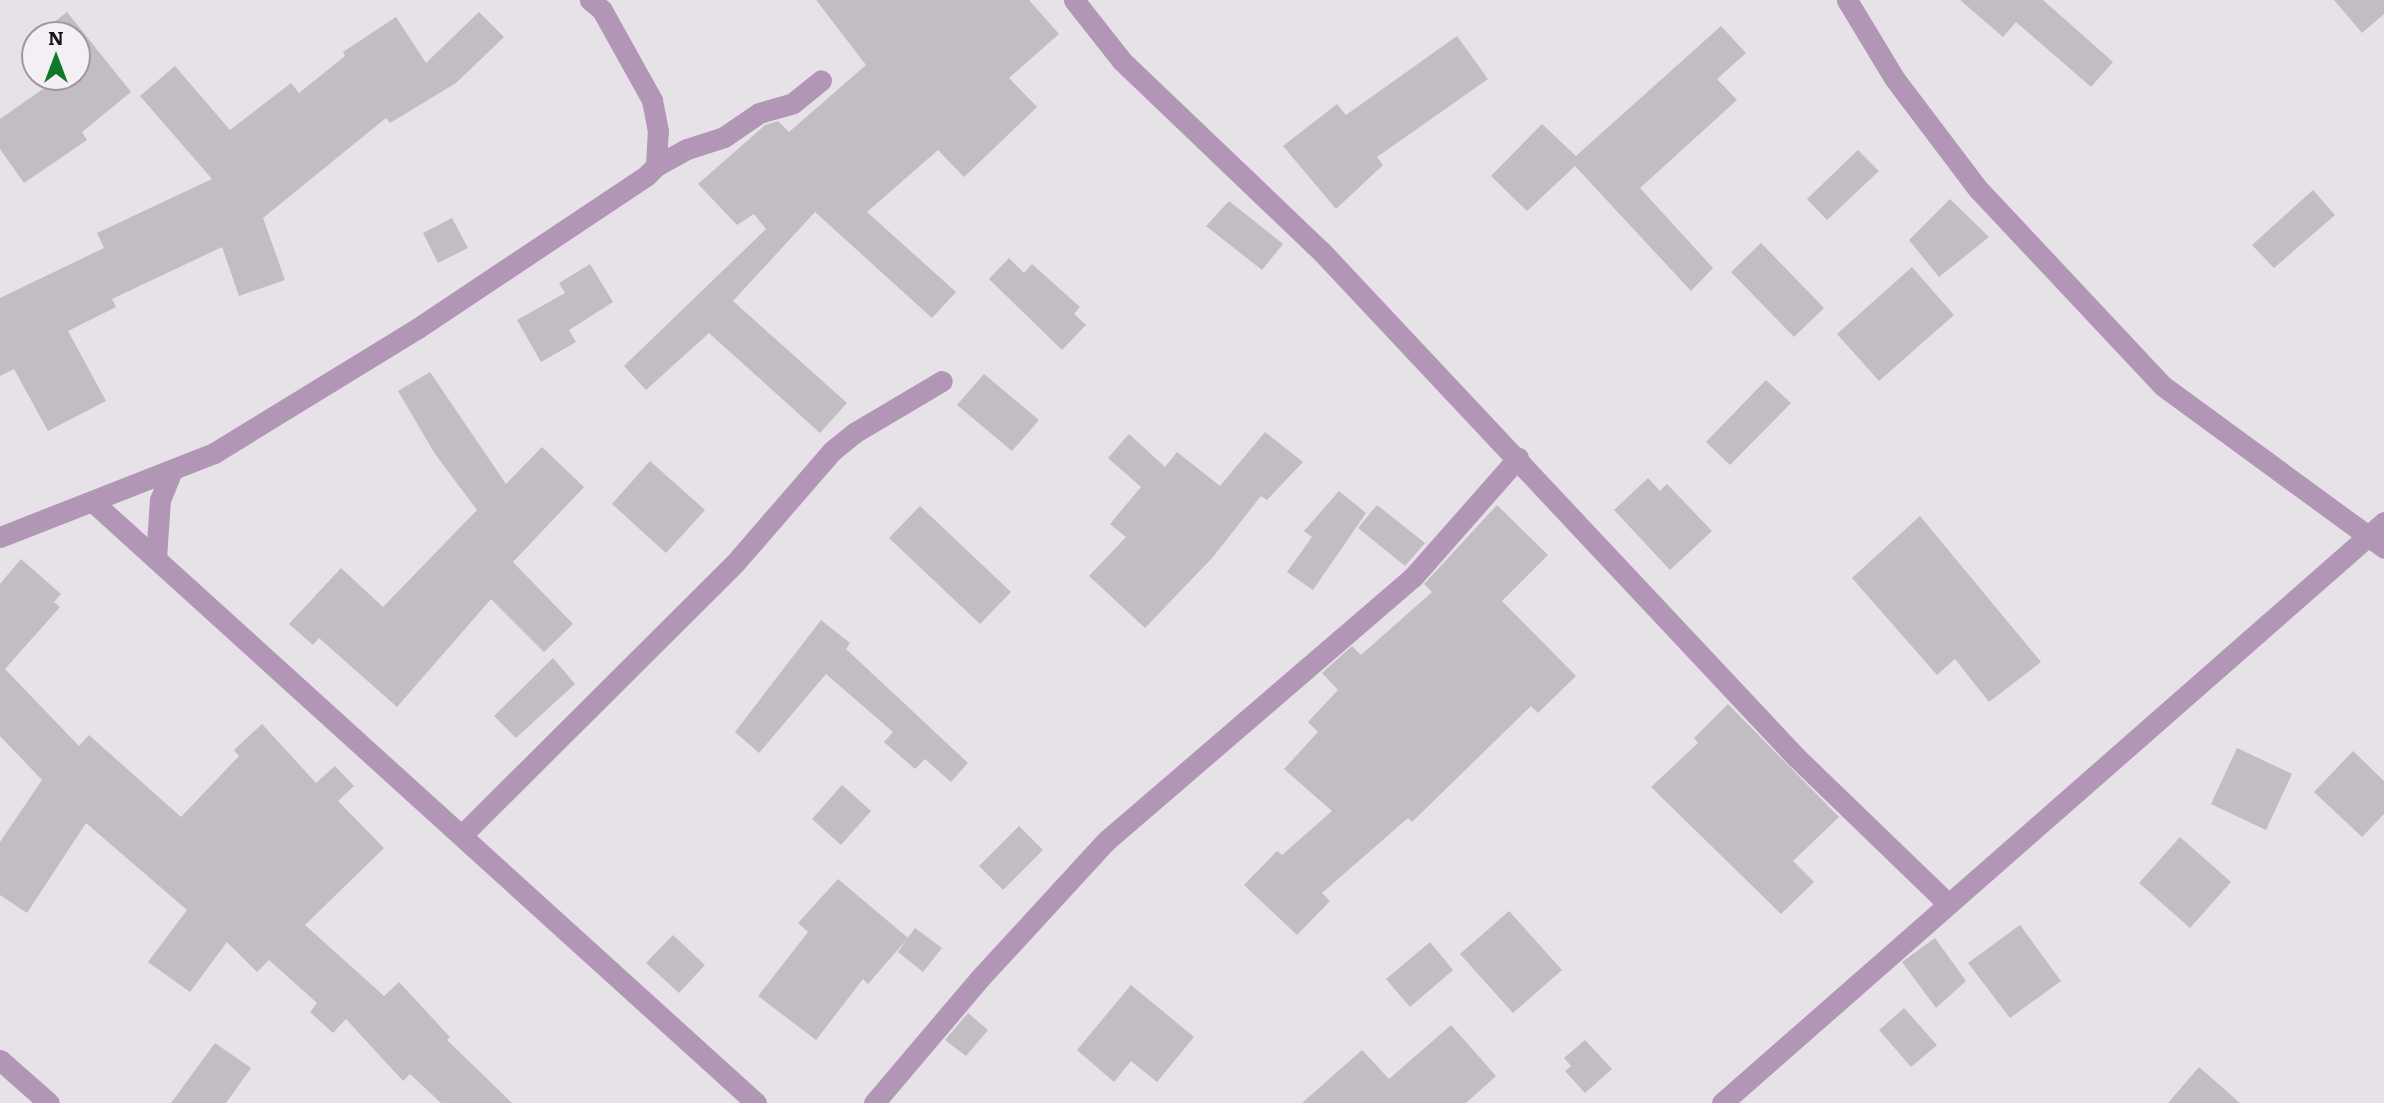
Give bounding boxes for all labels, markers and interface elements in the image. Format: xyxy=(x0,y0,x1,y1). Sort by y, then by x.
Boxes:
north arrow xyxy=(21,21,91,91)
text: N xyxy=(48,23,64,51)

